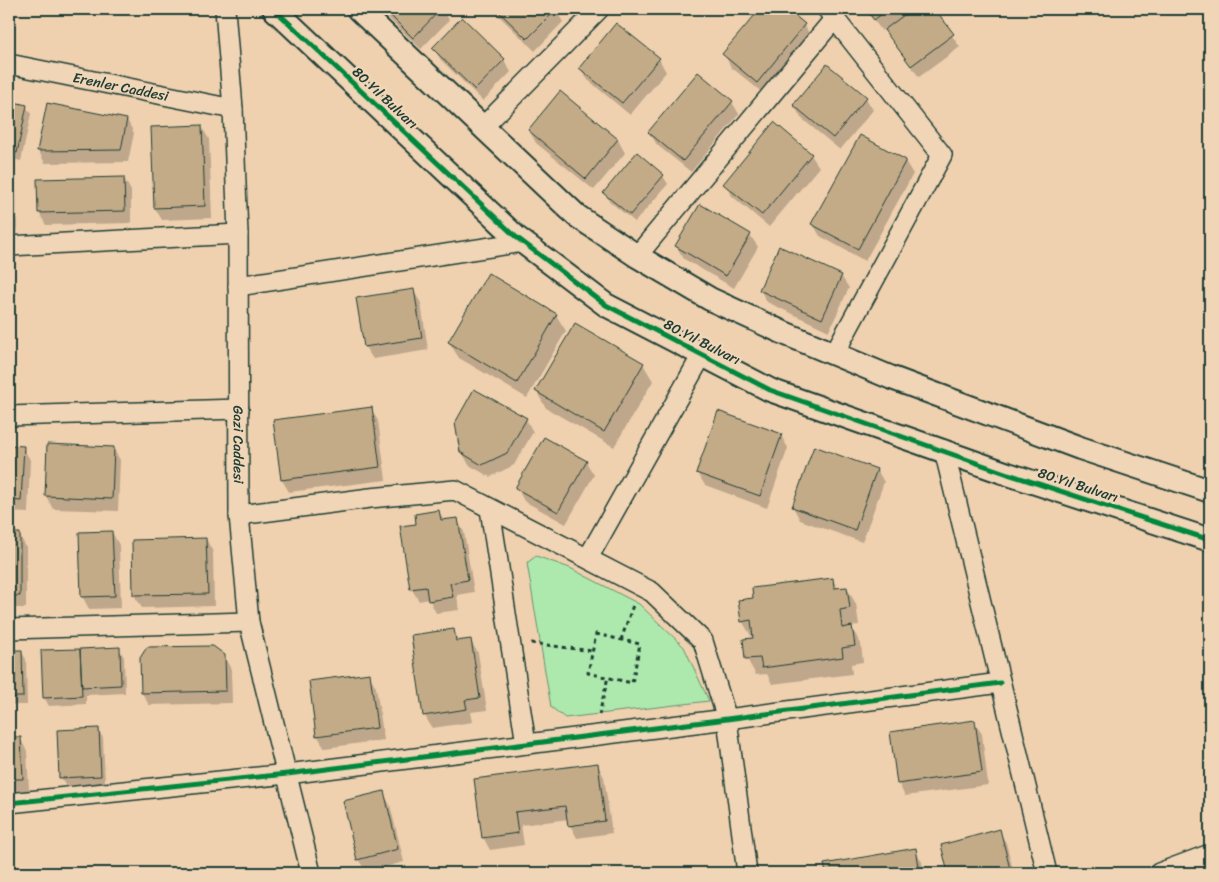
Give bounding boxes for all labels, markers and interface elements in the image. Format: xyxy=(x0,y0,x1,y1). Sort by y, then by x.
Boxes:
street label: 80.Yıl Bulvarı xyxy=(346,60,424,136)
street label: Erenler Caddesi xyxy=(71,65,172,108)
street label: 80.Yıl Bulvarı xyxy=(659,312,745,372)
street label: Gazi Caddesi xyxy=(226,406,251,485)
street label: 80.Yıl Bulvarı xyxy=(1034,460,1122,510)

